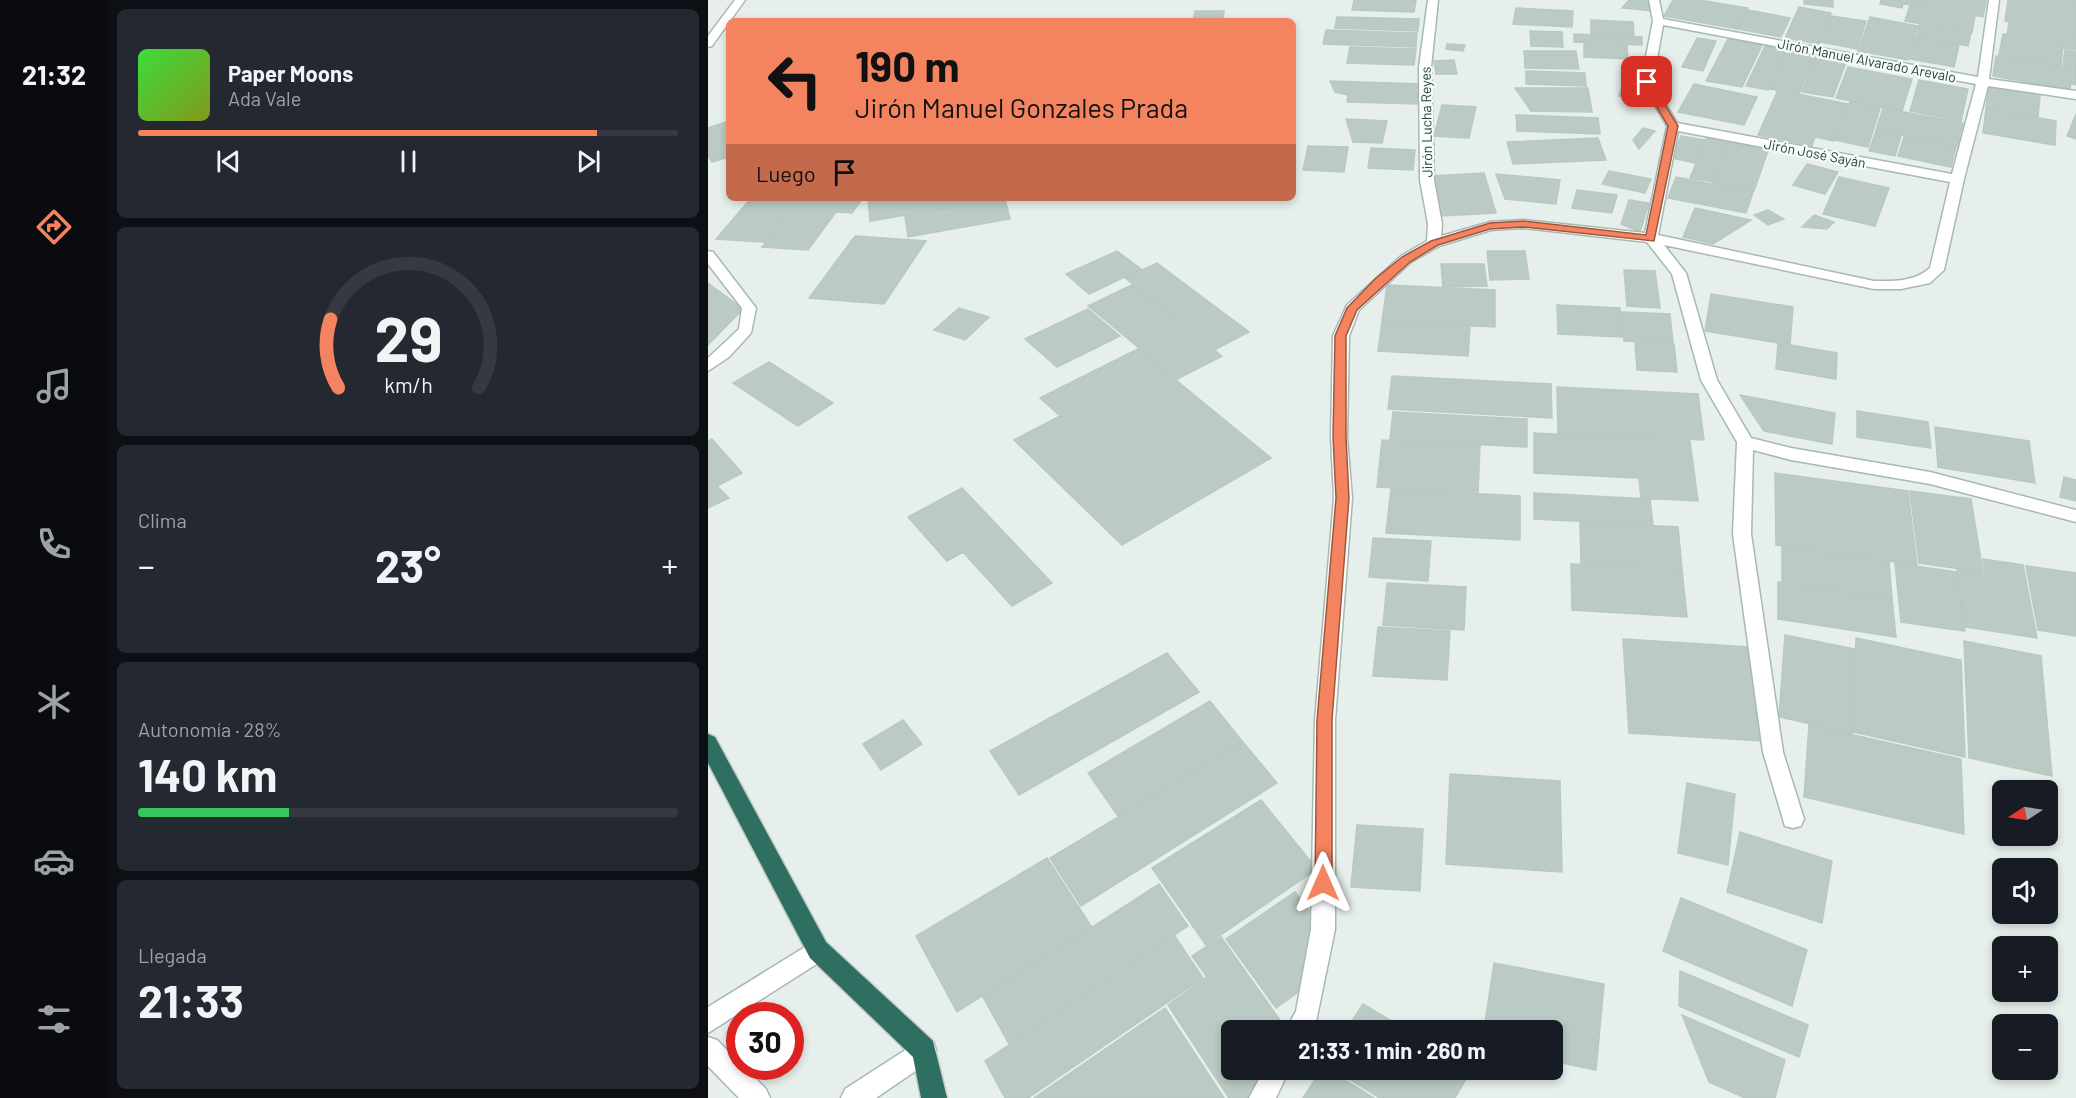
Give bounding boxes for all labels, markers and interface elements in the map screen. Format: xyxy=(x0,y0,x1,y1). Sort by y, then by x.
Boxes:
street label: Jirón Manuel Alvarado Arevalo xyxy=(1776,34,1958,86)
text: 190 m xyxy=(855,40,960,90)
icon: left xyxy=(756,42,834,120)
pin xyxy=(1621,56,1672,107)
text: 21:32 xyxy=(22,58,86,90)
text: Paper Moons xyxy=(228,60,353,86)
icon: arrive xyxy=(1630,65,1663,98)
street label: Jirón Lucha Reyes xyxy=(1417,66,1435,178)
text: Ada Vale xyxy=(228,86,301,110)
text: Jirón Manuel Gonzales Prada xyxy=(855,91,1188,123)
street label: Jirón José Sayán xyxy=(1763,135,1867,171)
icon: previous xyxy=(212,145,245,178)
icon: pause xyxy=(392,145,425,178)
icon: next xyxy=(572,145,605,178)
icon: arrive xyxy=(828,156,861,189)
text: Luego xyxy=(756,160,816,186)
icon: directions xyxy=(33,206,75,248)
text: 29 xyxy=(374,300,442,374)
icon: music xyxy=(33,365,75,407)
text: km/h xyxy=(384,373,432,398)
text: Clima xyxy=(138,508,187,532)
icon: phone xyxy=(33,523,75,565)
text: 23° xyxy=(375,538,441,592)
text: − xyxy=(138,545,155,585)
text: + xyxy=(661,545,678,585)
icon: climate xyxy=(33,681,75,723)
text: Autonomía · 28% xyxy=(138,717,282,741)
text: 140 km xyxy=(138,747,277,801)
north arrow xyxy=(1992,780,2058,846)
map controls xyxy=(1992,780,2058,1080)
icon: car xyxy=(33,840,75,882)
position arrow xyxy=(1291,851,1355,915)
button: sound xyxy=(1992,858,2058,924)
button: + xyxy=(1992,936,2058,1002)
text: Llegada xyxy=(138,943,207,967)
text: 21:33 xyxy=(138,973,244,1027)
icon: filters xyxy=(33,998,75,1040)
speed limit sign: 30 xyxy=(726,1002,804,1080)
button: − xyxy=(1992,1014,2058,1080)
text: 21:33 · 1 min · 260 m xyxy=(1298,1037,1486,1063)

